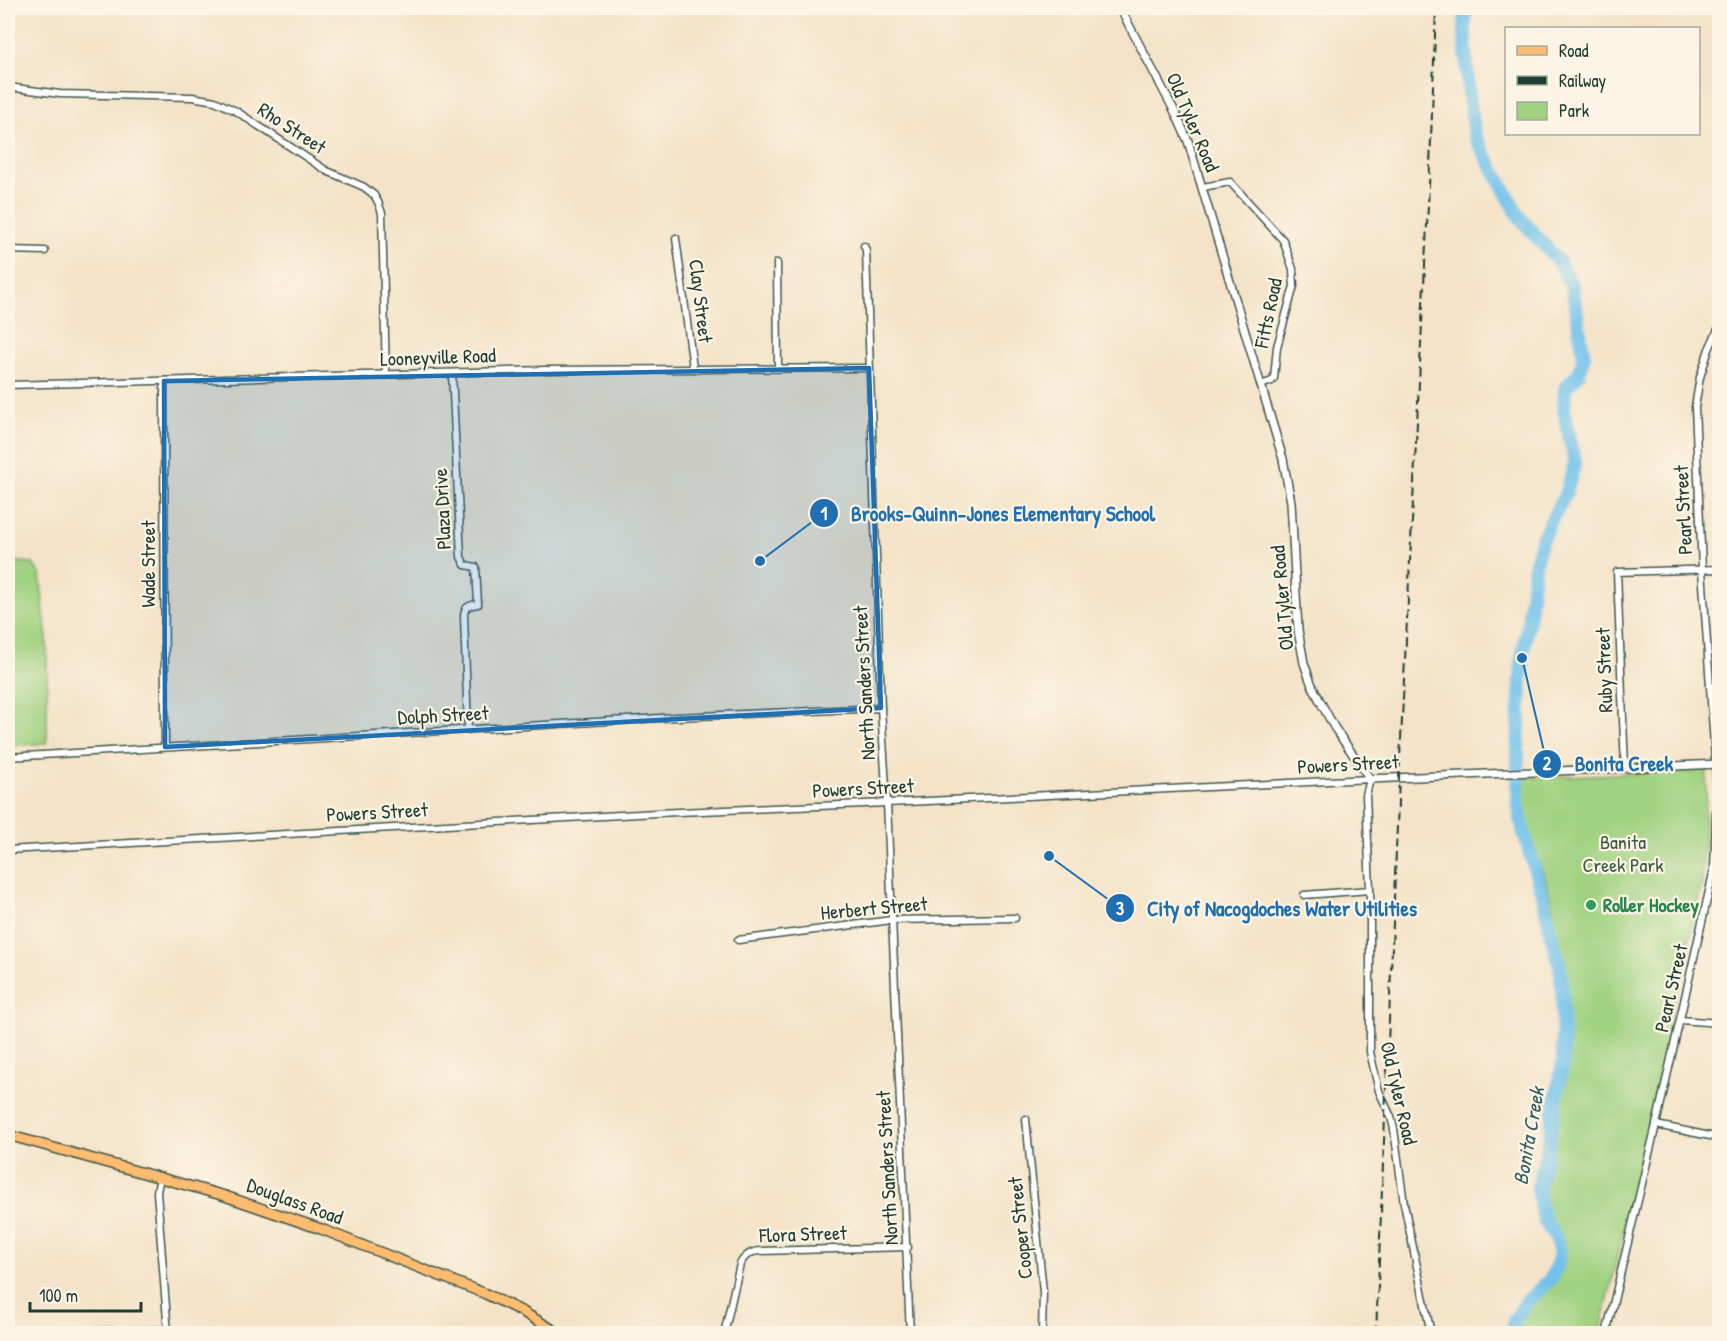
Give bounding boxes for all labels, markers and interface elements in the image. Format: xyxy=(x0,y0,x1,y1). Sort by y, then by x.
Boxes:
legend xyxy=(1505,27,1700,135)
text: Road xyxy=(1559,38,1589,63)
street label: Old Tyler Road xyxy=(1161,68,1226,176)
text: Railway xyxy=(1559,68,1606,93)
street label: Rho Street xyxy=(253,95,333,160)
text: Park xyxy=(1559,98,1590,123)
street label: Clay Street xyxy=(683,258,720,345)
street label: Fitts Road xyxy=(1247,275,1288,351)
street label: Looneyville Road xyxy=(380,341,496,372)
street label: Pearl Street xyxy=(1667,463,1698,555)
street label: Plaza Drive xyxy=(426,468,457,550)
callout: Brooks-Quinn-Jones Elementary School xyxy=(809,494,1167,533)
text: Brooks-Quinn-Jones Elementary School xyxy=(851,499,1155,529)
text: 1 xyxy=(821,501,828,526)
street label: Wade Street xyxy=(134,519,161,608)
street label: Old Tyler Road xyxy=(1263,544,1300,652)
street label: North Sanders Street xyxy=(846,604,881,761)
street label: Ruby Street xyxy=(1588,626,1618,713)
street label: Dolph Street xyxy=(397,699,490,730)
callout: Bonita Creek xyxy=(1532,745,1685,784)
street label: Powers Street xyxy=(1297,747,1400,780)
text: Bonita Creek xyxy=(1575,749,1674,778)
text: 2 xyxy=(1543,751,1552,776)
street label: Powers Street xyxy=(812,771,915,804)
street label: Powers Street xyxy=(326,795,429,828)
park label: Banita Creek Park xyxy=(1583,828,1663,878)
street label: Herbert Street xyxy=(819,889,930,926)
callout: City of Nacogdoches Water Utilities xyxy=(1105,889,1429,928)
place label: Roller Hockey xyxy=(1603,891,1699,919)
text: City of Nacogdoches Water Utilities xyxy=(1147,894,1417,924)
text: 3 xyxy=(1116,896,1124,921)
marker: Roller Hockey xyxy=(1584,898,1598,912)
street label: Pearl Street xyxy=(1647,940,1694,1035)
street label: Old Tyler Road xyxy=(1375,1039,1424,1147)
water label: Bonita Creek xyxy=(1506,1083,1552,1187)
street label: North Sanders Street xyxy=(869,1089,904,1246)
street label: Douglass Road xyxy=(243,1171,347,1230)
street label: Cooper Street xyxy=(1001,1175,1038,1280)
street label: Flora Street xyxy=(758,1218,848,1249)
scale bar xyxy=(30,1275,141,1313)
text: 100 m xyxy=(39,1283,78,1308)

